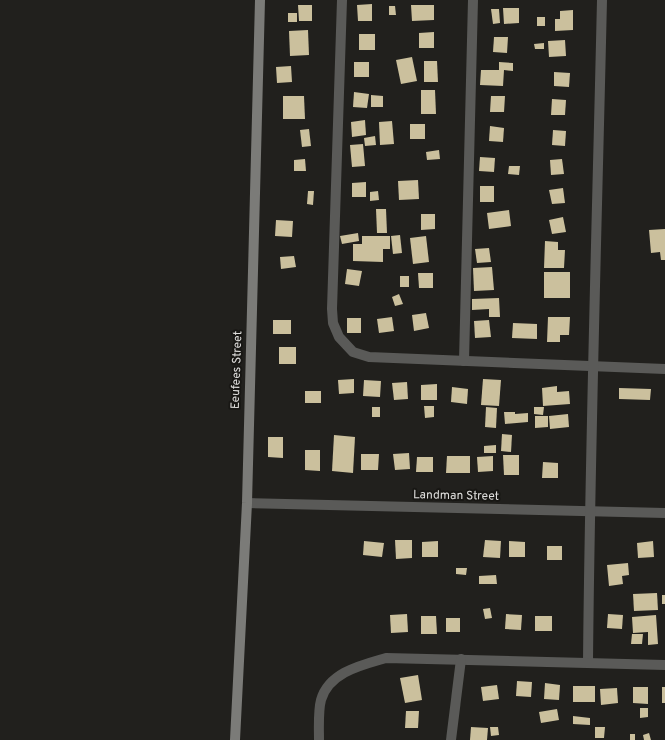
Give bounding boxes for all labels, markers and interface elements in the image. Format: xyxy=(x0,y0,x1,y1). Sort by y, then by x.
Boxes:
street label: Eeufees Street xyxy=(228,331,246,409)
street label: Landman Street xyxy=(413,487,499,505)

